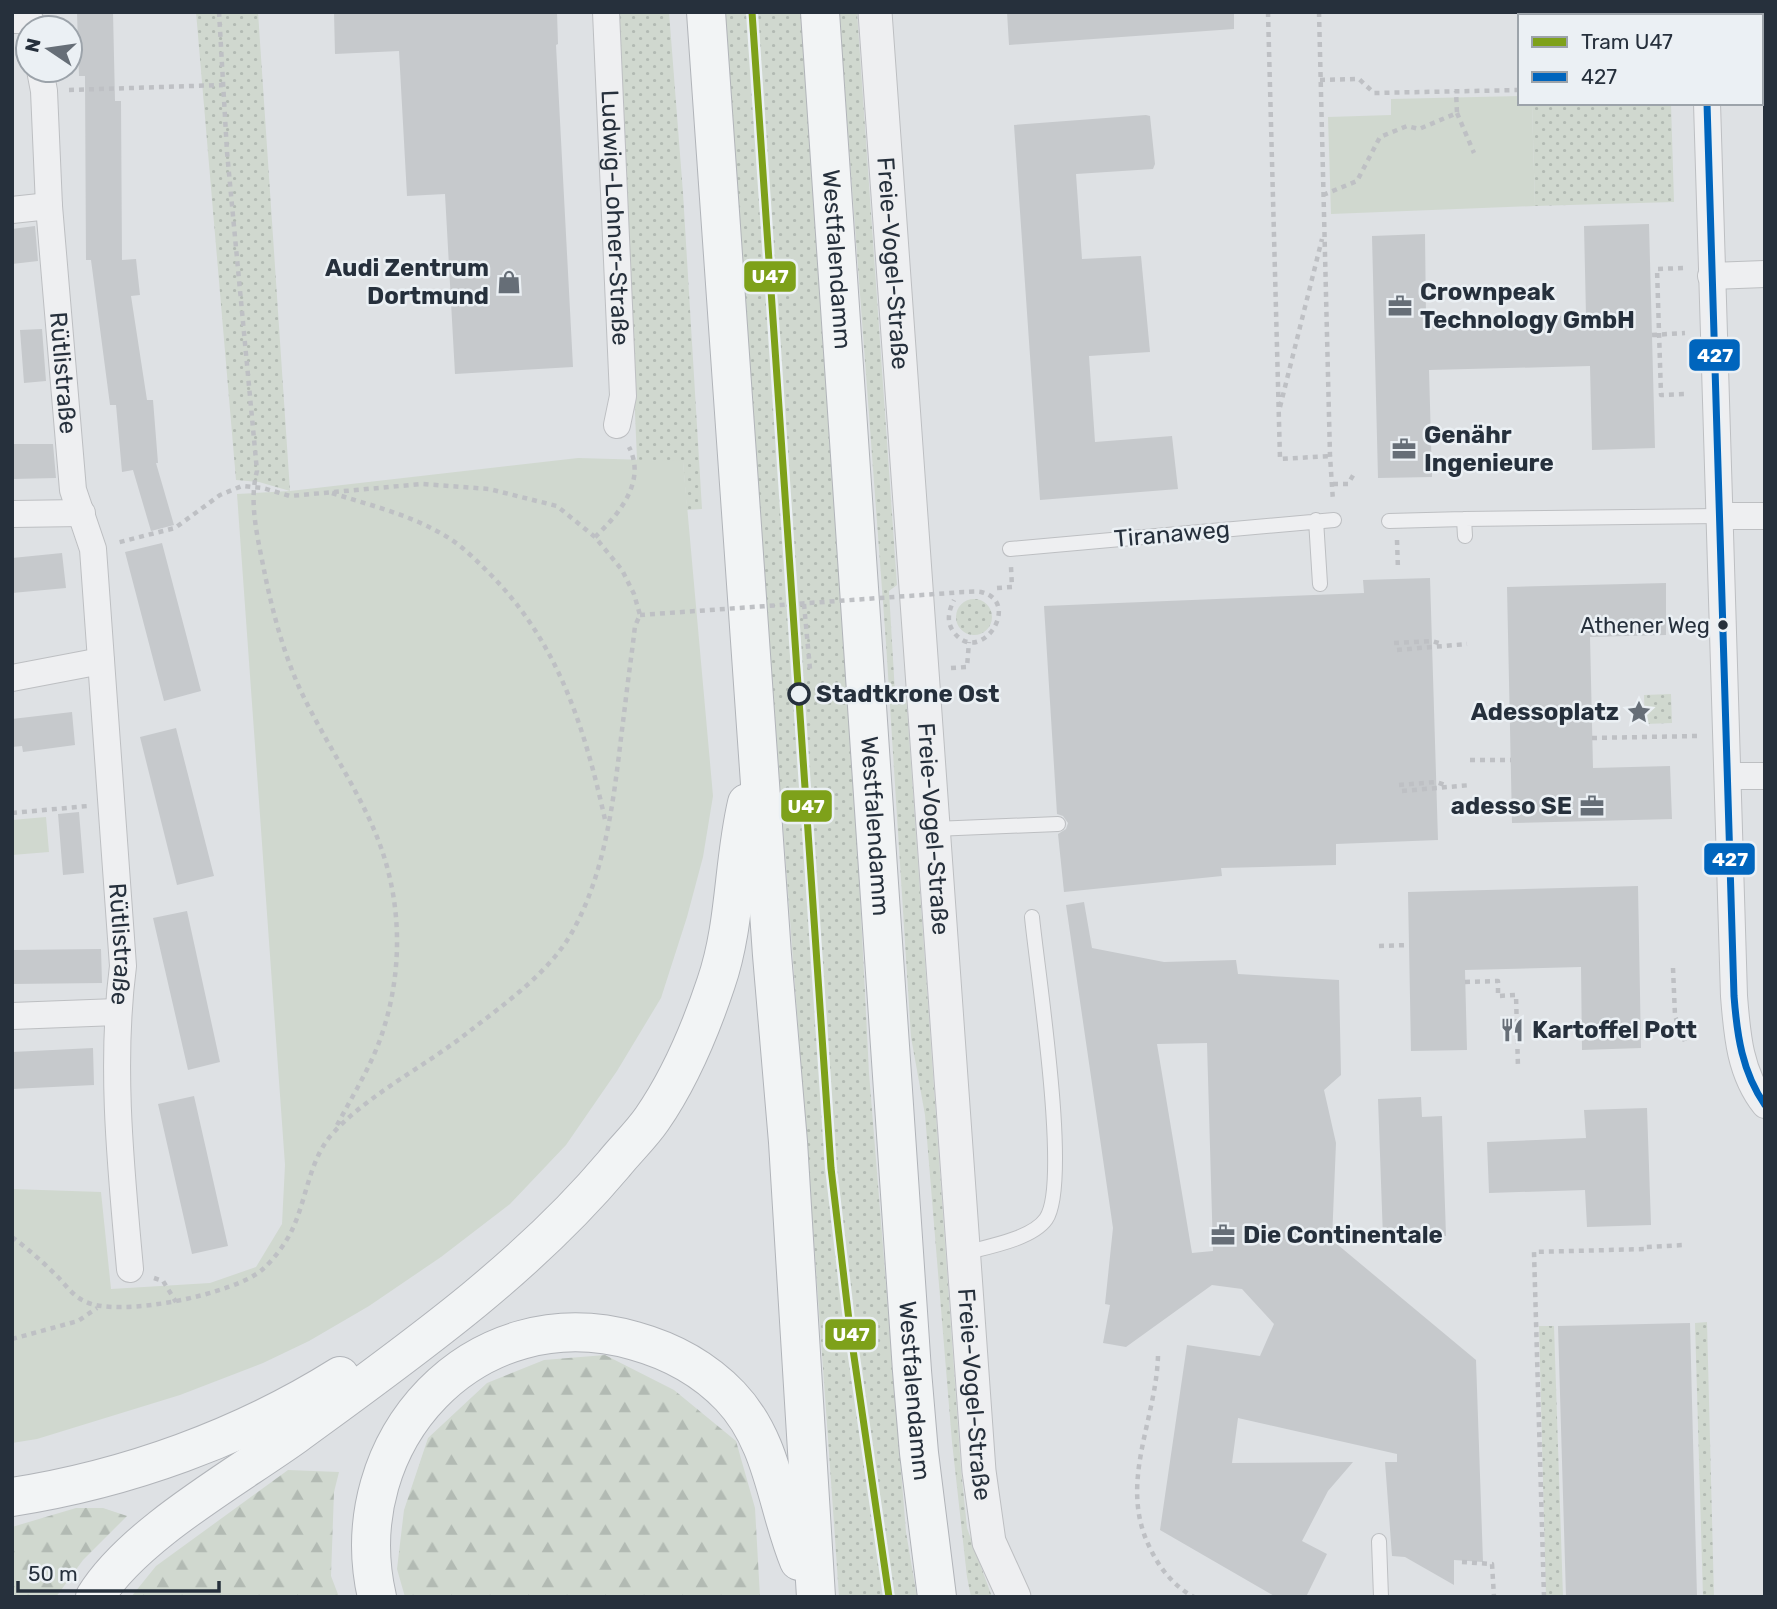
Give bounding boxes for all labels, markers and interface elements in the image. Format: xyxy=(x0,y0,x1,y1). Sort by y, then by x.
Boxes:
north arrow xyxy=(14,14,84,84)
legend xyxy=(1518,14,1763,105)
text: Tram U47 xyxy=(1581,29,1673,54)
text: N xyxy=(20,36,46,55)
text: 427 xyxy=(1581,64,1617,89)
street label: Ludwig-Lohner-Straße xyxy=(595,89,635,346)
street label: Freie-Vogel-Straße xyxy=(871,156,914,371)
street label: Westfalendamm xyxy=(817,169,857,350)
place label: Audi Zentrum Dortmund xyxy=(325,254,489,310)
line badge: U47 xyxy=(743,260,797,293)
text: U47 xyxy=(751,265,789,288)
shop icon: Audi Zentrum Dortmund xyxy=(495,268,523,296)
place label: Crownpeak Technology GmbH xyxy=(1420,278,1635,334)
office icon: Crownpeak Technology GmbH xyxy=(1386,292,1414,320)
street label: Rütlistraße xyxy=(44,311,82,435)
line badge: 427 xyxy=(1688,338,1741,372)
text: 427 xyxy=(1697,344,1733,367)
place label: Genähr Ingenieure xyxy=(1424,421,1554,477)
office icon: Genähr Ingenieure xyxy=(1390,435,1418,463)
street label: Tiranaweg xyxy=(1113,515,1231,553)
place label: Athener Weg xyxy=(1580,612,1710,639)
marker: Athener Weg xyxy=(1716,618,1730,632)
place label: Stadtkrone Ost xyxy=(816,680,999,708)
marker: Stadtkrone Ost xyxy=(788,683,810,705)
place label: Adessoplatz xyxy=(1471,698,1619,726)
place icon: Adessoplatz xyxy=(1625,698,1653,726)
street label: Freie-Vogel-Straße xyxy=(912,722,955,936)
street label: Westfalendamm xyxy=(855,735,895,917)
line badge: U47 xyxy=(780,789,833,823)
place label: adesso SE xyxy=(1451,792,1572,820)
office icon: adesso SE xyxy=(1578,792,1606,820)
text: U47 xyxy=(787,795,825,818)
line badge: 427 xyxy=(1703,842,1756,876)
text: 427 xyxy=(1712,848,1748,871)
street label: Rütlistraße xyxy=(103,882,137,1006)
restaurant icon: Kartoffel Pott xyxy=(1498,1016,1526,1044)
place label: Kartoffel Pott xyxy=(1532,1016,1697,1044)
office icon: Die Continentale xyxy=(1209,1221,1237,1249)
place label: Die Continentale xyxy=(1243,1221,1443,1249)
street label: Freie-Vogel-Straße xyxy=(952,1287,997,1503)
street label: Westfalendamm xyxy=(893,1300,936,1482)
line badge: U47 xyxy=(824,1318,877,1351)
text: U47 xyxy=(832,1323,870,1346)
scale bar xyxy=(18,1550,219,1594)
text: 50 m xyxy=(28,1561,78,1586)

